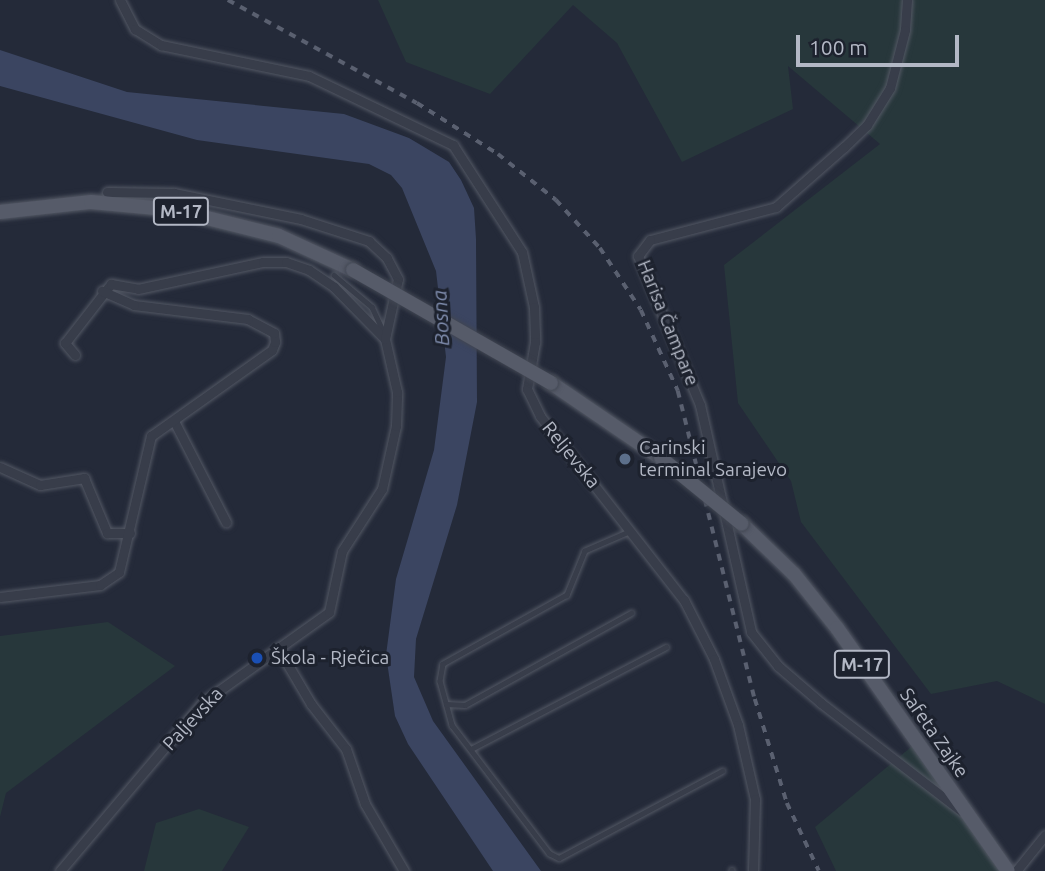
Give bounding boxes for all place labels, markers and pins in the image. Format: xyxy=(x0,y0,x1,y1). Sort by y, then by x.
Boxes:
place label: Carinski terminal Sarajevo xyxy=(639,437,787,481)
marker: Carinski terminal Sarajevo xyxy=(617,451,633,467)
place label: Škola - Rječica xyxy=(271,647,389,669)
marker: Škola - Rječica xyxy=(249,650,265,666)

